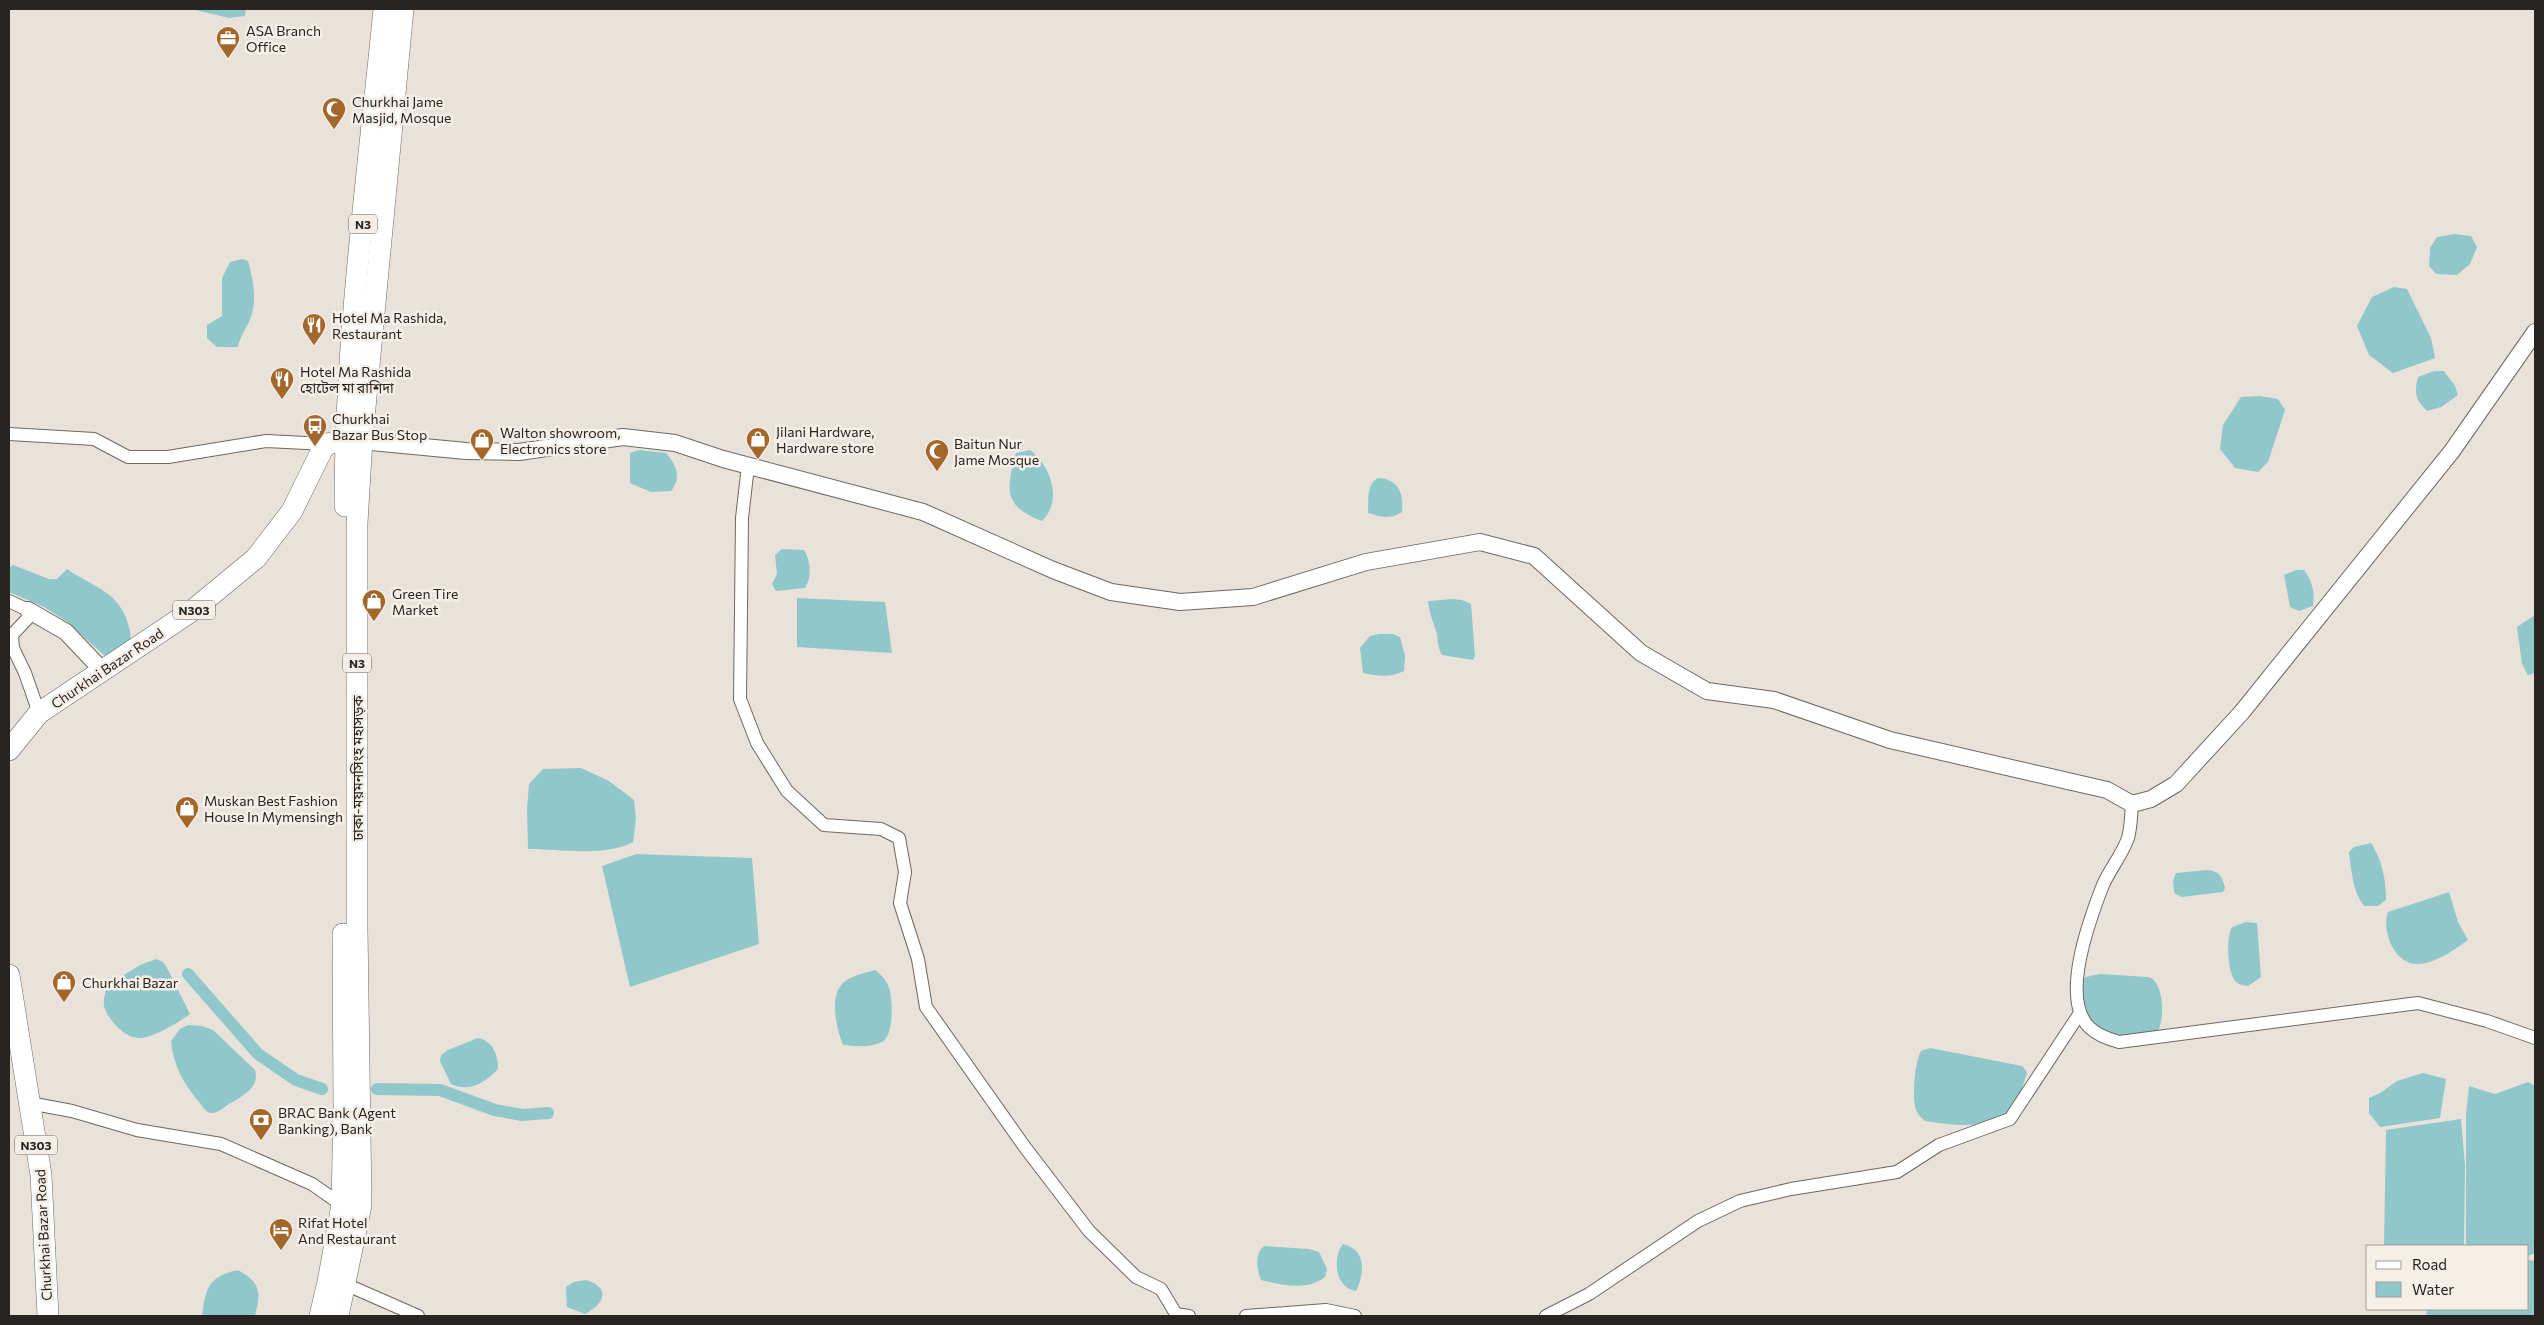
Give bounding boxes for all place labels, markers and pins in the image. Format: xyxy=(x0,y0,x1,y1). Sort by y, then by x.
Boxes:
place label: ASA Branch Office xyxy=(246,22,321,55)
office icon: ASA Branch Office xyxy=(215,25,241,59)
place label: Churkhai Jame Masjid, Mosque xyxy=(352,93,451,126)
mosque icon: Churkhai Jame Masjid, Mosque xyxy=(321,96,347,130)
place label: Hotel Ma Rashida, Restaurant xyxy=(332,309,447,342)
restaurant icon: Hotel Ma Rashida, Restaurant xyxy=(301,312,327,346)
place label: Hotel Ma Rashida হোটেল মা রাশিদা xyxy=(300,363,411,396)
restaurant icon: Hotel Ma Rashida হোটেল মা রাশিদা xyxy=(269,366,295,400)
place label: Churkhai Bazar Bus Stop xyxy=(332,410,427,443)
bus stop icon: Churkhai Bazar Bus Stop xyxy=(302,413,328,447)
place label: Jilani Hardware, Hardware store xyxy=(776,423,874,456)
place label: Walton showroom, Electronics store xyxy=(500,424,620,457)
shop icon: Jilani Hardware, Hardware store xyxy=(745,426,771,460)
shop icon: Walton showroom, Electronics store xyxy=(469,427,495,461)
place label: Baitun Nur Jame Mosque xyxy=(954,435,1039,468)
mosque icon: Baitun Nur Jame Mosque xyxy=(924,438,950,472)
place label: Green Tire Market xyxy=(392,585,458,618)
shop icon: Green Tire Market xyxy=(361,588,387,622)
place label: Muskan Best Fashion House In Mymensingh xyxy=(204,792,343,825)
shop icon: Muskan Best Fashion House In Mymensingh xyxy=(174,795,200,829)
shop icon: Churkhai Bazar xyxy=(51,969,77,1003)
place label: Churkhai Bazar xyxy=(82,974,179,991)
place label: BRAC Bank (Agent Banking), Bank xyxy=(278,1104,396,1137)
bank icon: BRAC Bank (Agent Banking), Bank xyxy=(248,1107,274,1141)
place label: Rifat Hotel And Restaurant xyxy=(298,1214,397,1247)
hotel icon: Rifat Hotel And Restaurant xyxy=(268,1217,294,1251)

